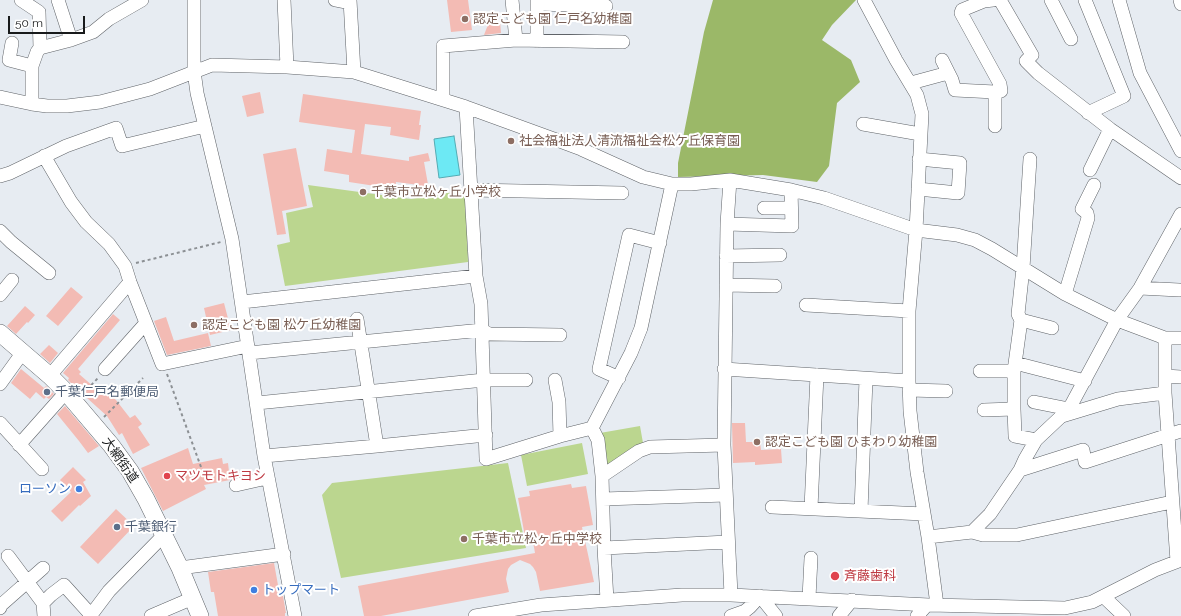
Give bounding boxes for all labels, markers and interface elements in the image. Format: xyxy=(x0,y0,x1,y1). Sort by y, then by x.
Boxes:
scale bar xyxy=(10,8,87,34)
place label: 認定こども園 仁戸名幼稚園 xyxy=(473,11,632,27)
marker: 認定こども園 仁戸名幼稚園 xyxy=(460,14,470,24)
text: 50 m xyxy=(15,16,43,30)
place label: 社会福祉法人清流福祉会松ケ丘保育園 xyxy=(519,133,740,149)
marker: 社会福祉法人清流福祉会松ケ丘保育園 xyxy=(506,136,516,146)
place label: 千葉市立松ヶ丘小学校 xyxy=(371,184,501,200)
marker: 千葉市立松ヶ丘小学校 xyxy=(358,187,368,197)
place label: 認定こども園 松ケ丘幼稚園 xyxy=(202,317,361,333)
marker: 認定こども園 松ケ丘幼稚園 xyxy=(189,320,199,330)
place label: 千葉仁戸名郵便局 xyxy=(55,384,159,400)
marker: 千葉仁戸名郵便局 xyxy=(42,387,52,397)
street label: 大網街道 xyxy=(99,434,141,486)
place label: 認定こども園 ひまわり幼稚園 xyxy=(765,434,937,450)
marker: 認定こども園 ひまわり幼稚園 xyxy=(752,437,762,447)
place label: マツモトキヨシ xyxy=(175,468,266,484)
marker: マツモトキヨシ xyxy=(162,471,172,481)
place label: ローソン xyxy=(19,481,71,497)
marker: ローソン xyxy=(74,484,84,494)
place label: 千葉銀行 xyxy=(125,519,177,535)
marker: 千葉銀行 xyxy=(112,522,122,532)
place label: 千葉市立松ヶ丘中学校 xyxy=(472,531,602,547)
marker: 千葉市立松ヶ丘中学校 xyxy=(459,534,469,544)
place label: 斉藤歯科 xyxy=(844,568,896,584)
marker: 斉藤歯科 xyxy=(829,570,841,582)
place label: トップマート xyxy=(262,582,340,598)
marker: トップマート xyxy=(249,585,259,595)

